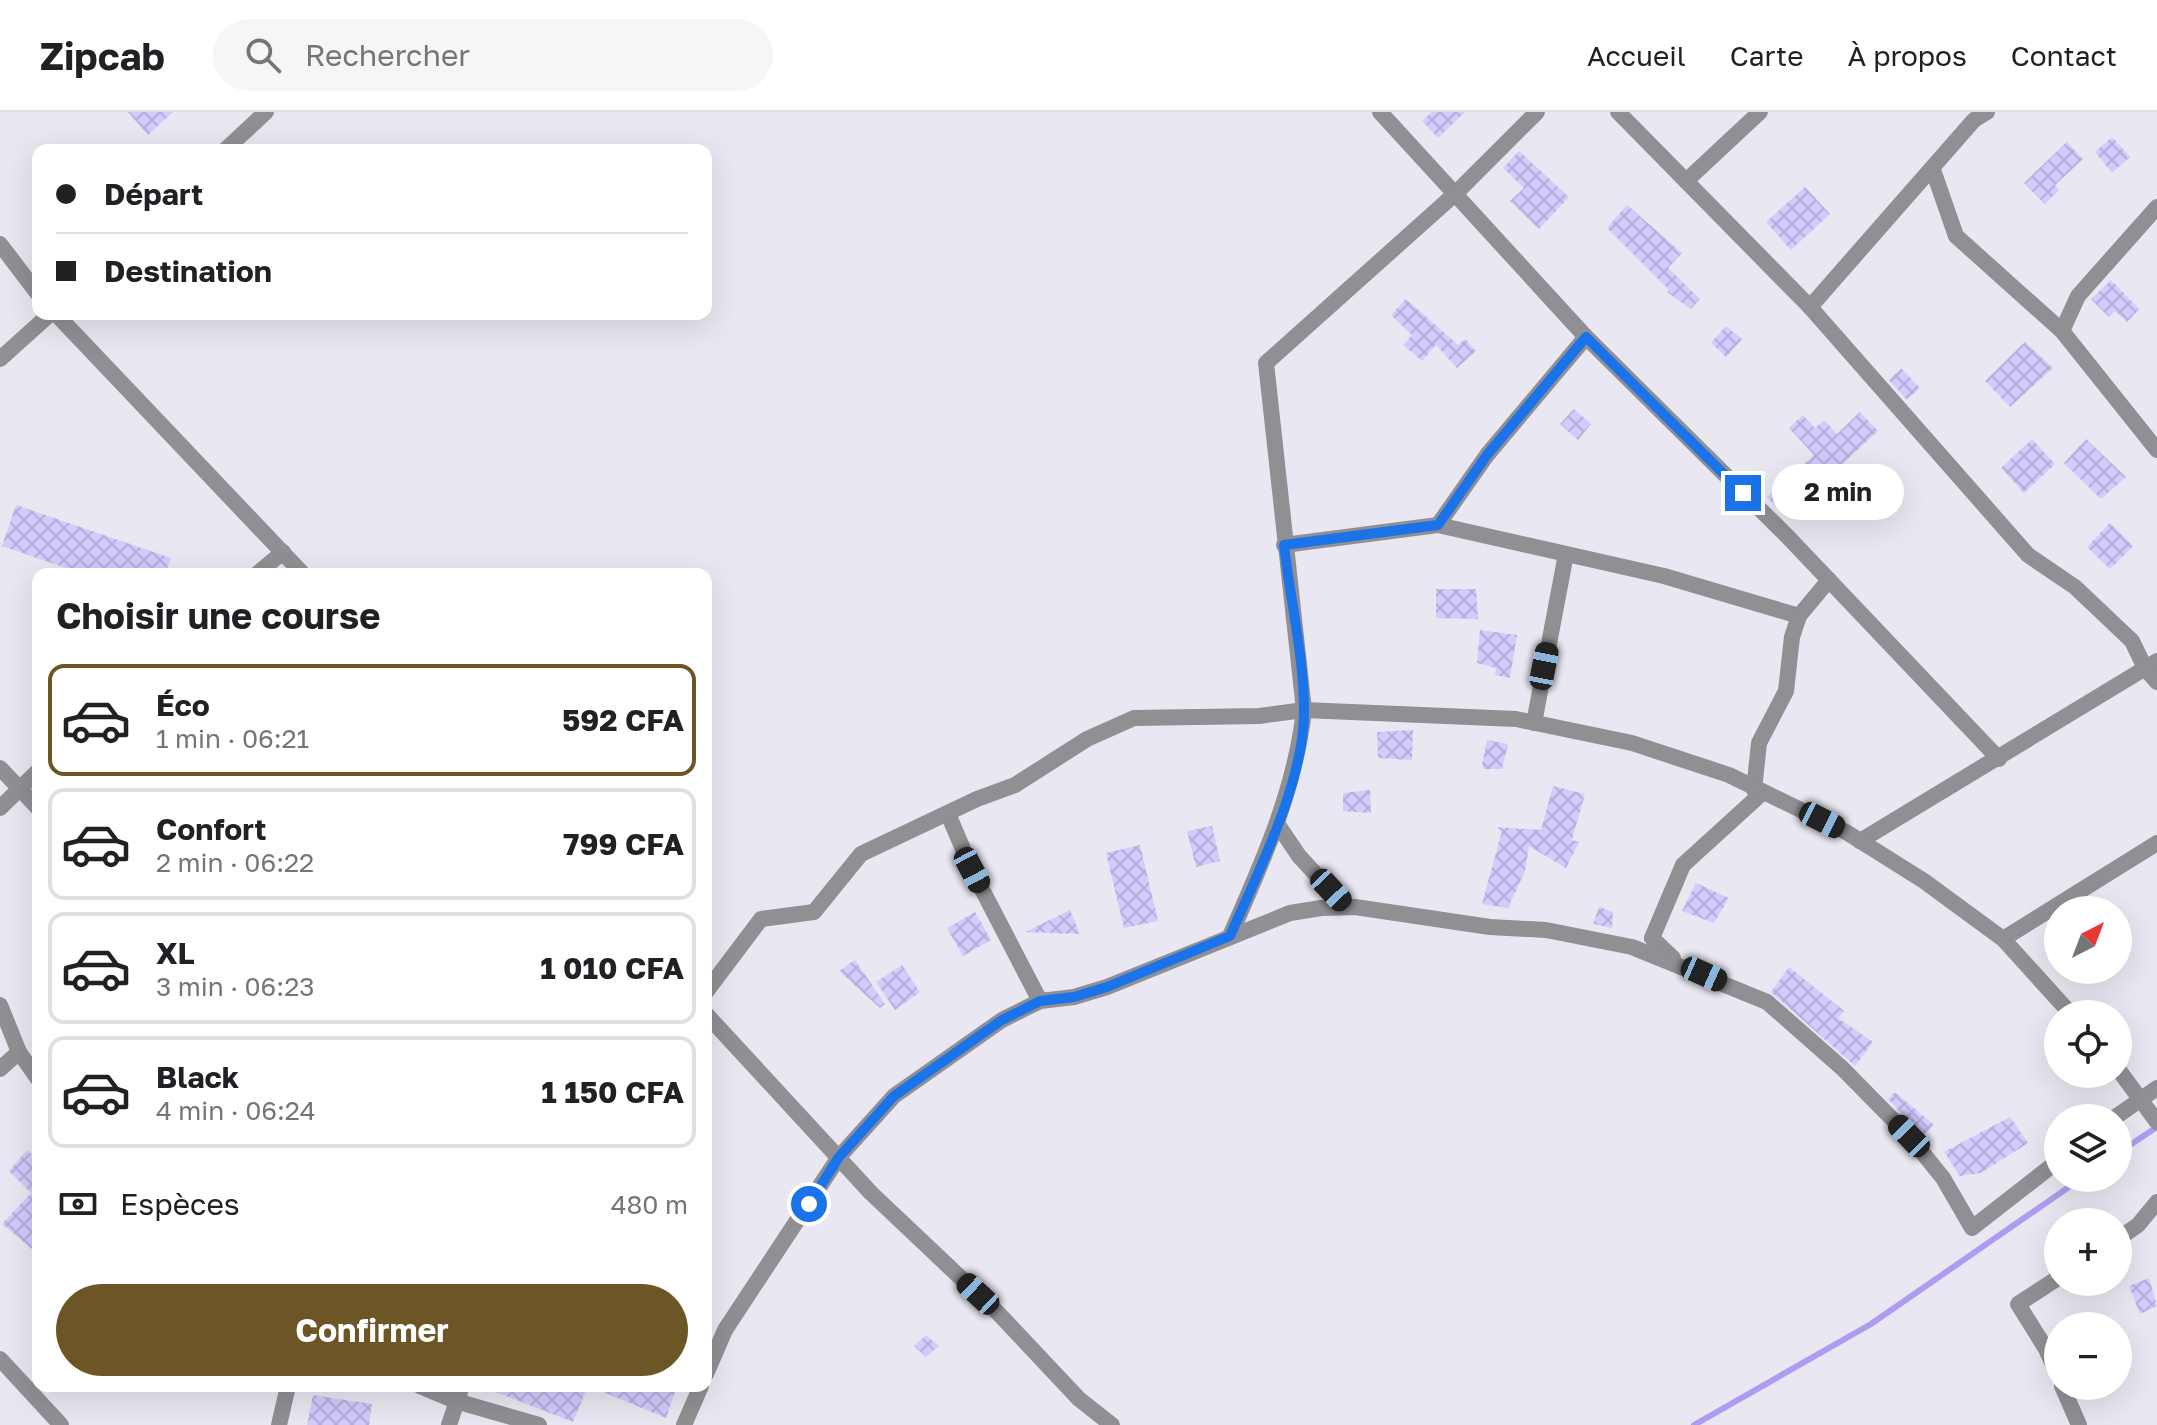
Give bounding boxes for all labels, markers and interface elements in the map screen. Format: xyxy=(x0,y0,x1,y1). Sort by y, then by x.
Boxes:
search box xyxy=(213,19,773,91)
text: Zipcab xyxy=(40,33,165,78)
icon: search xyxy=(241,33,285,77)
text: Rechercher xyxy=(305,37,470,73)
text: Accueil xyxy=(1587,39,1686,72)
text: Carte xyxy=(1730,39,1803,72)
text: À propos xyxy=(1847,39,1967,72)
text: Contact xyxy=(2011,39,2117,72)
text: Départ xyxy=(104,176,203,212)
text: Destination xyxy=(104,253,272,289)
callout: 2 min xyxy=(1771,465,1903,521)
route end xyxy=(1725,475,1761,511)
text: 2 min xyxy=(1804,476,1872,507)
text: Choisir une course xyxy=(56,594,380,637)
car xyxy=(1528,640,1560,692)
icon: car xyxy=(60,684,132,756)
text: Éco xyxy=(156,687,210,723)
text: 592 CFA xyxy=(562,702,684,738)
text: 1 min · 06:21 xyxy=(156,723,309,754)
car xyxy=(1795,798,1849,842)
icon: car xyxy=(60,808,132,880)
text: Confort xyxy=(156,811,267,847)
text: 799 CFA xyxy=(563,826,684,862)
car xyxy=(950,843,994,897)
text: 2 min · 06:22 xyxy=(156,847,314,878)
car xyxy=(1306,864,1356,916)
north arrow xyxy=(2044,896,2132,984)
map controls xyxy=(2044,896,2132,1400)
icon: car xyxy=(60,932,132,1004)
text: XL xyxy=(156,935,195,971)
text: 1 010 CFA xyxy=(540,950,684,986)
car xyxy=(1677,953,1731,995)
text: 3 min · 06:23 xyxy=(156,971,314,1002)
button: locate xyxy=(2044,1000,2132,1088)
icon: car xyxy=(60,1056,132,1128)
text: Black xyxy=(156,1059,239,1095)
text: 1 150 CFA xyxy=(541,1074,684,1110)
text: 4 min · 06:24 xyxy=(156,1095,316,1126)
button: layers xyxy=(2044,1104,2132,1192)
car xyxy=(1884,1110,1934,1162)
icon: cash xyxy=(56,1182,100,1226)
text: Espèces xyxy=(120,1186,240,1222)
route start xyxy=(791,1186,827,1222)
text: 480 m xyxy=(611,1189,688,1220)
button: + xyxy=(2044,1208,2132,1296)
car xyxy=(952,1269,1004,1319)
button: Confirmer xyxy=(56,1284,688,1376)
button: − xyxy=(2044,1312,2132,1400)

